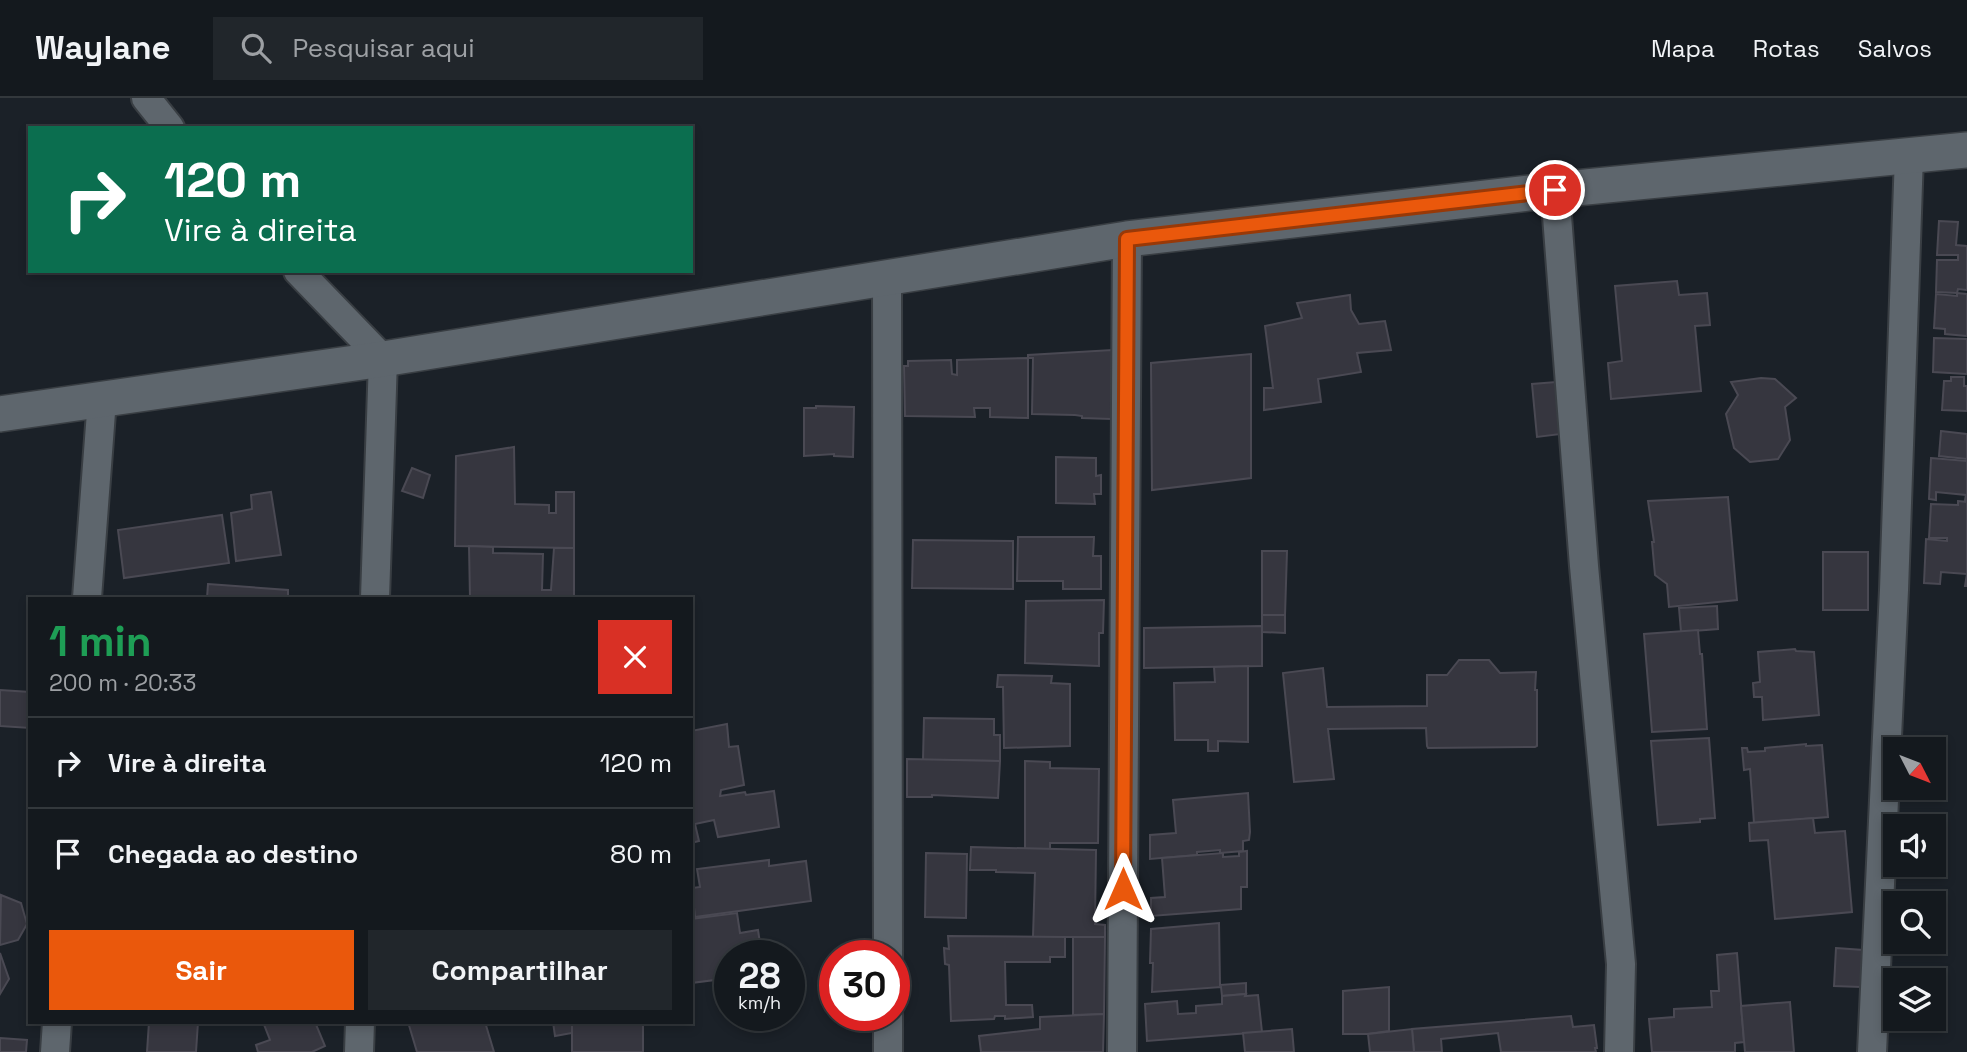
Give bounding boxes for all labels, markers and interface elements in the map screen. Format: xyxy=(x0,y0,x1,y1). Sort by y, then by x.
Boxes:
search box xyxy=(213,17,703,80)
text: Waylane xyxy=(35,27,171,69)
icon: search xyxy=(237,29,275,67)
text: Pesquisar aqui xyxy=(293,31,475,65)
text: Mapa xyxy=(1651,33,1715,64)
text: Rotas xyxy=(1753,33,1820,64)
text: Salvos xyxy=(1858,33,1932,64)
text: 120 m xyxy=(164,149,301,211)
icon: right xyxy=(49,154,140,245)
pin xyxy=(1525,160,1585,220)
icon: arrive xyxy=(1536,171,1574,209)
text: Vire à direita xyxy=(164,210,357,250)
text: 1 min xyxy=(49,615,152,668)
button: close xyxy=(598,620,672,694)
text: 200 m · 20:33 xyxy=(49,668,196,698)
north arrow xyxy=(1883,737,1946,800)
map controls xyxy=(1883,737,1946,1031)
icon: right xyxy=(49,744,87,782)
text: Vire à direita xyxy=(108,746,266,780)
text: 120 m xyxy=(600,746,672,780)
button: sound xyxy=(1883,814,1946,877)
icon: arrive xyxy=(49,835,87,873)
text: Chegada ao destino xyxy=(108,837,358,871)
text: 80 m xyxy=(610,837,672,871)
position arrow xyxy=(1086,852,1160,926)
button: search xyxy=(1883,891,1946,954)
button: Sair xyxy=(49,930,354,1010)
button: Compartilhar xyxy=(368,930,672,1010)
speed limit sign: 30 xyxy=(819,940,910,1031)
text: 28 xyxy=(739,954,780,998)
button: layers xyxy=(1883,968,1946,1031)
text: km/h xyxy=(738,991,781,1014)

